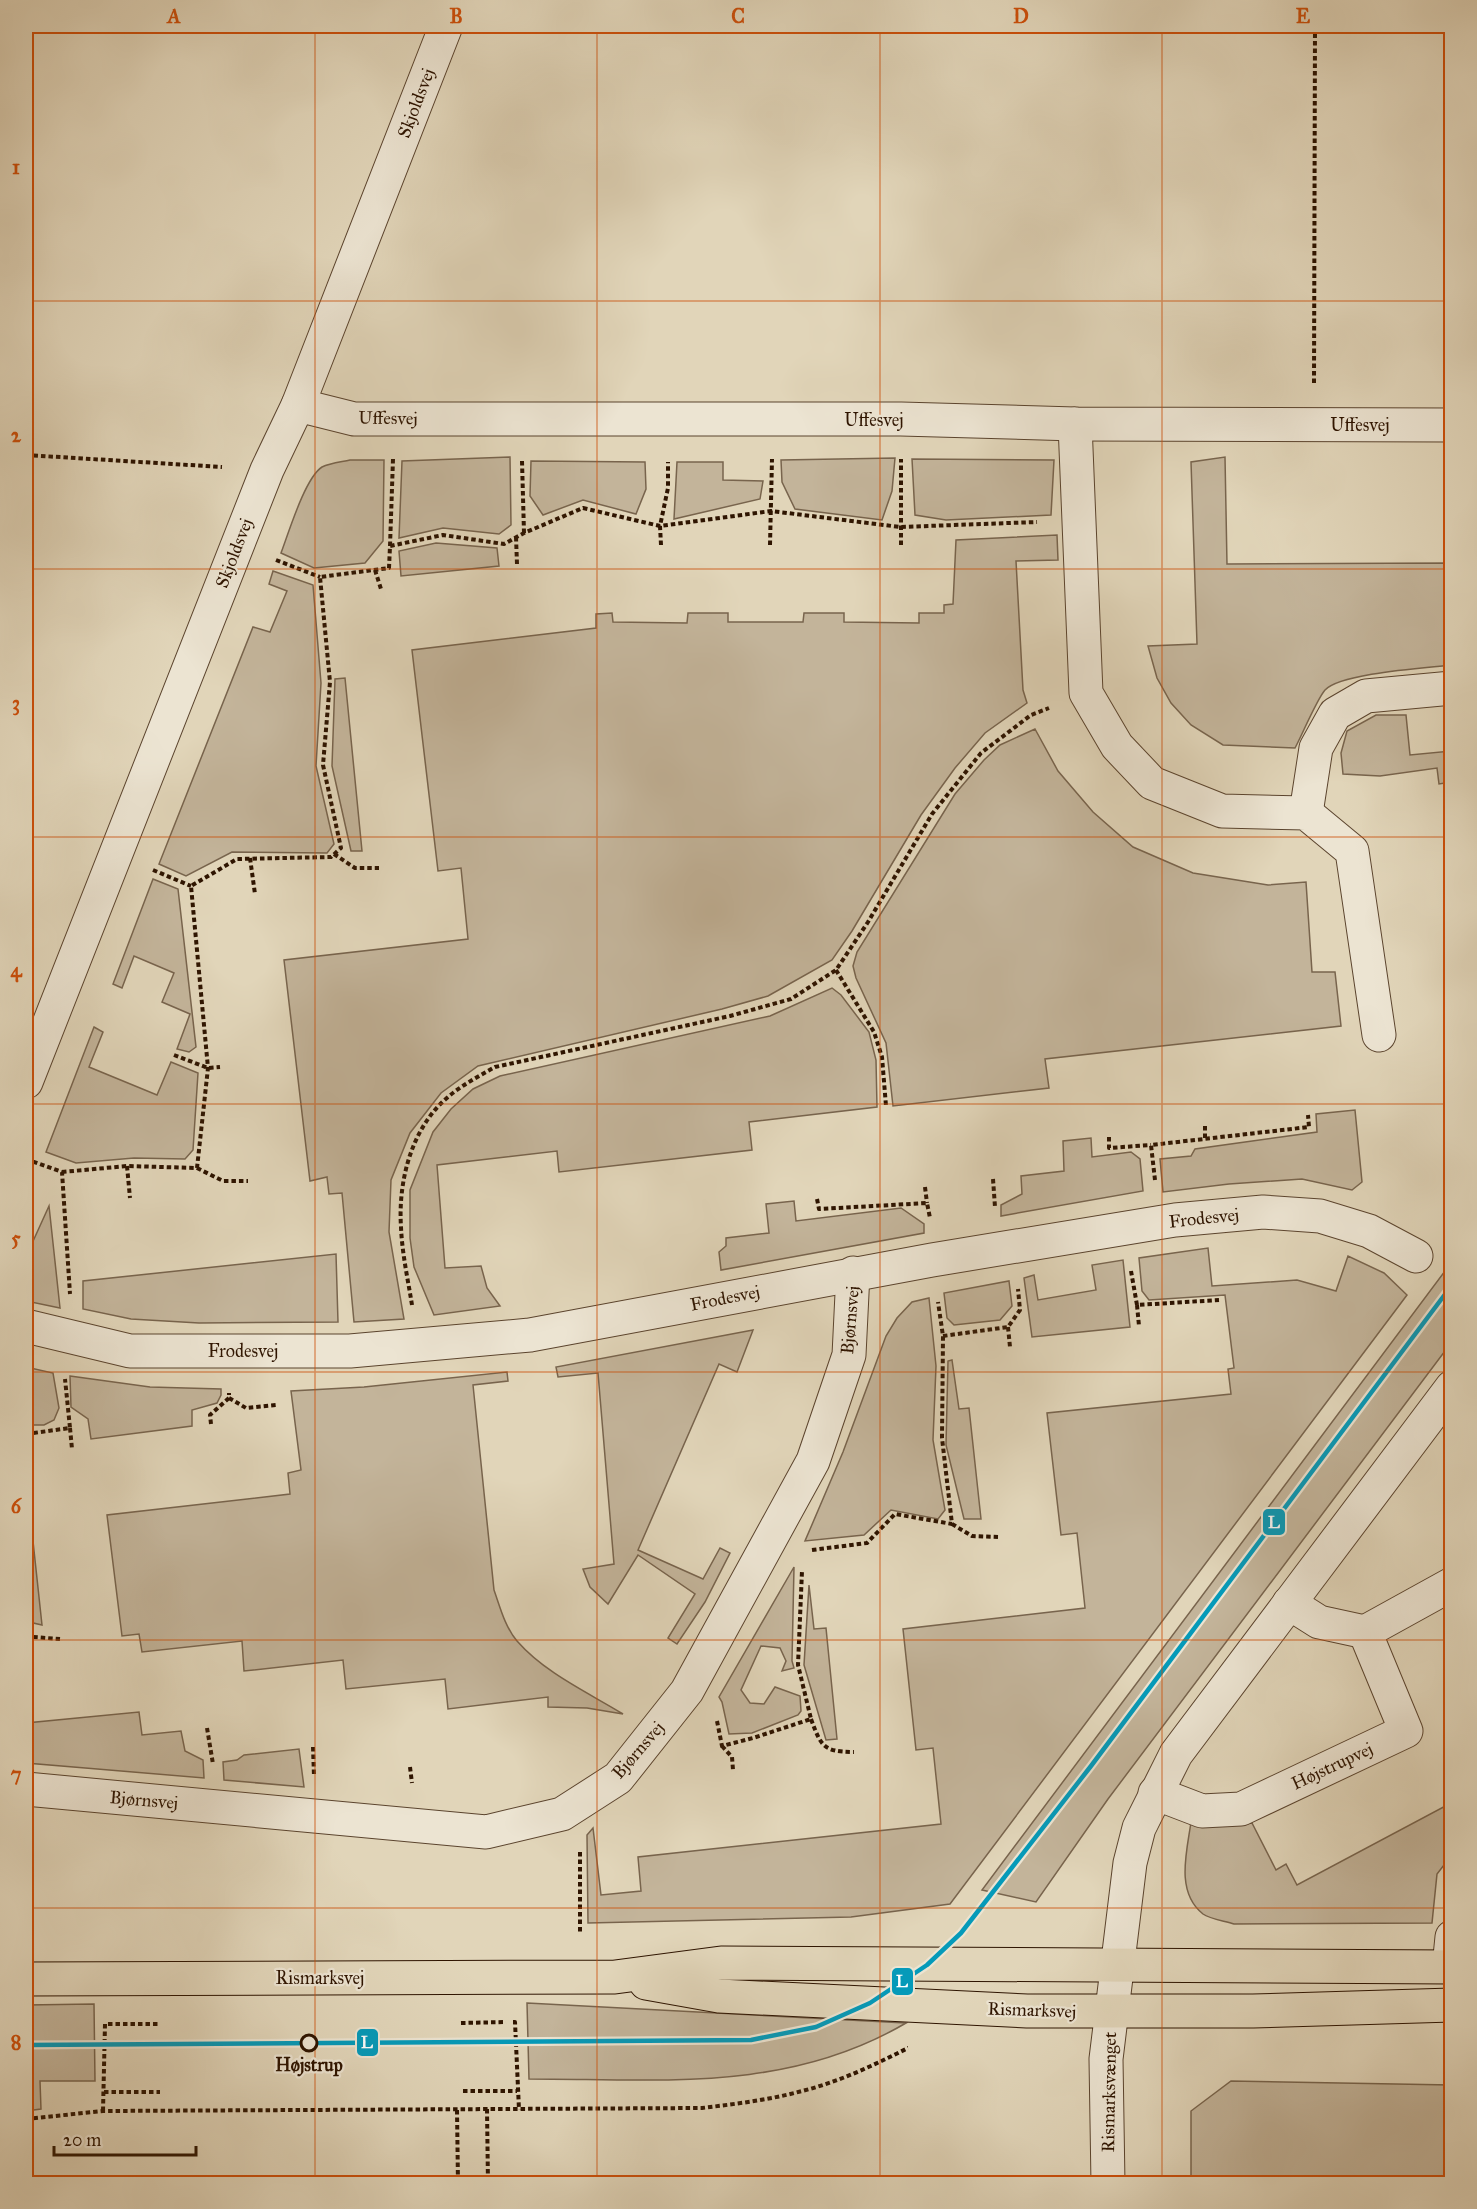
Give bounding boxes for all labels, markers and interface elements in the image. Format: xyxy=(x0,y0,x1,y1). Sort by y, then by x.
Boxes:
text: A xyxy=(165,4,181,28)
text: B xyxy=(449,4,463,28)
text: C xyxy=(731,4,745,28)
text: D xyxy=(1013,4,1029,28)
text: E xyxy=(1296,4,1311,28)
street label: Skjoldsvej xyxy=(393,65,439,141)
text: 1 xyxy=(12,155,20,179)
street label: Uffesvej xyxy=(358,406,418,430)
street label: Uffesvej xyxy=(844,409,904,431)
street label: Uffesvej xyxy=(1330,414,1390,436)
text: 2 xyxy=(11,423,22,447)
street label: Skjoldsvej xyxy=(211,515,257,591)
text: 3 xyxy=(12,691,20,716)
text: 4 xyxy=(10,958,22,983)
street label: Frodesvej xyxy=(1168,1203,1240,1233)
text: 5 xyxy=(11,1226,21,1250)
street label: Frodesvej xyxy=(688,1280,762,1316)
street label: Bjørnsvej xyxy=(836,1285,864,1355)
street label: Frodesvej xyxy=(208,1340,278,1362)
text: 6 xyxy=(11,1494,23,1518)
line badge: L xyxy=(1262,1508,1286,1536)
text: L xyxy=(1268,1513,1280,1532)
street label: Bjørnsvej xyxy=(607,1717,669,1783)
street label: Højstrupvej xyxy=(1288,1738,1376,1794)
text: 7 xyxy=(11,1762,22,1786)
street label: Bjørnsvej xyxy=(109,1786,179,1814)
street label: Rismarksvej xyxy=(276,1967,364,1989)
line badge: L xyxy=(891,1967,914,1996)
text: L xyxy=(896,1972,908,1991)
street label: Rismarksvej xyxy=(987,1997,1077,2023)
line badge: L xyxy=(356,2028,379,2057)
text: 8 xyxy=(11,2030,21,2054)
street label: Rismarksvænget xyxy=(1097,2031,1122,2153)
text: L xyxy=(361,2033,373,2052)
marker: Højstrup xyxy=(300,2034,318,2052)
place label: Højstrup xyxy=(275,2054,343,2077)
scale bar xyxy=(54,2119,196,2157)
text: 20 m xyxy=(63,2129,101,2151)

